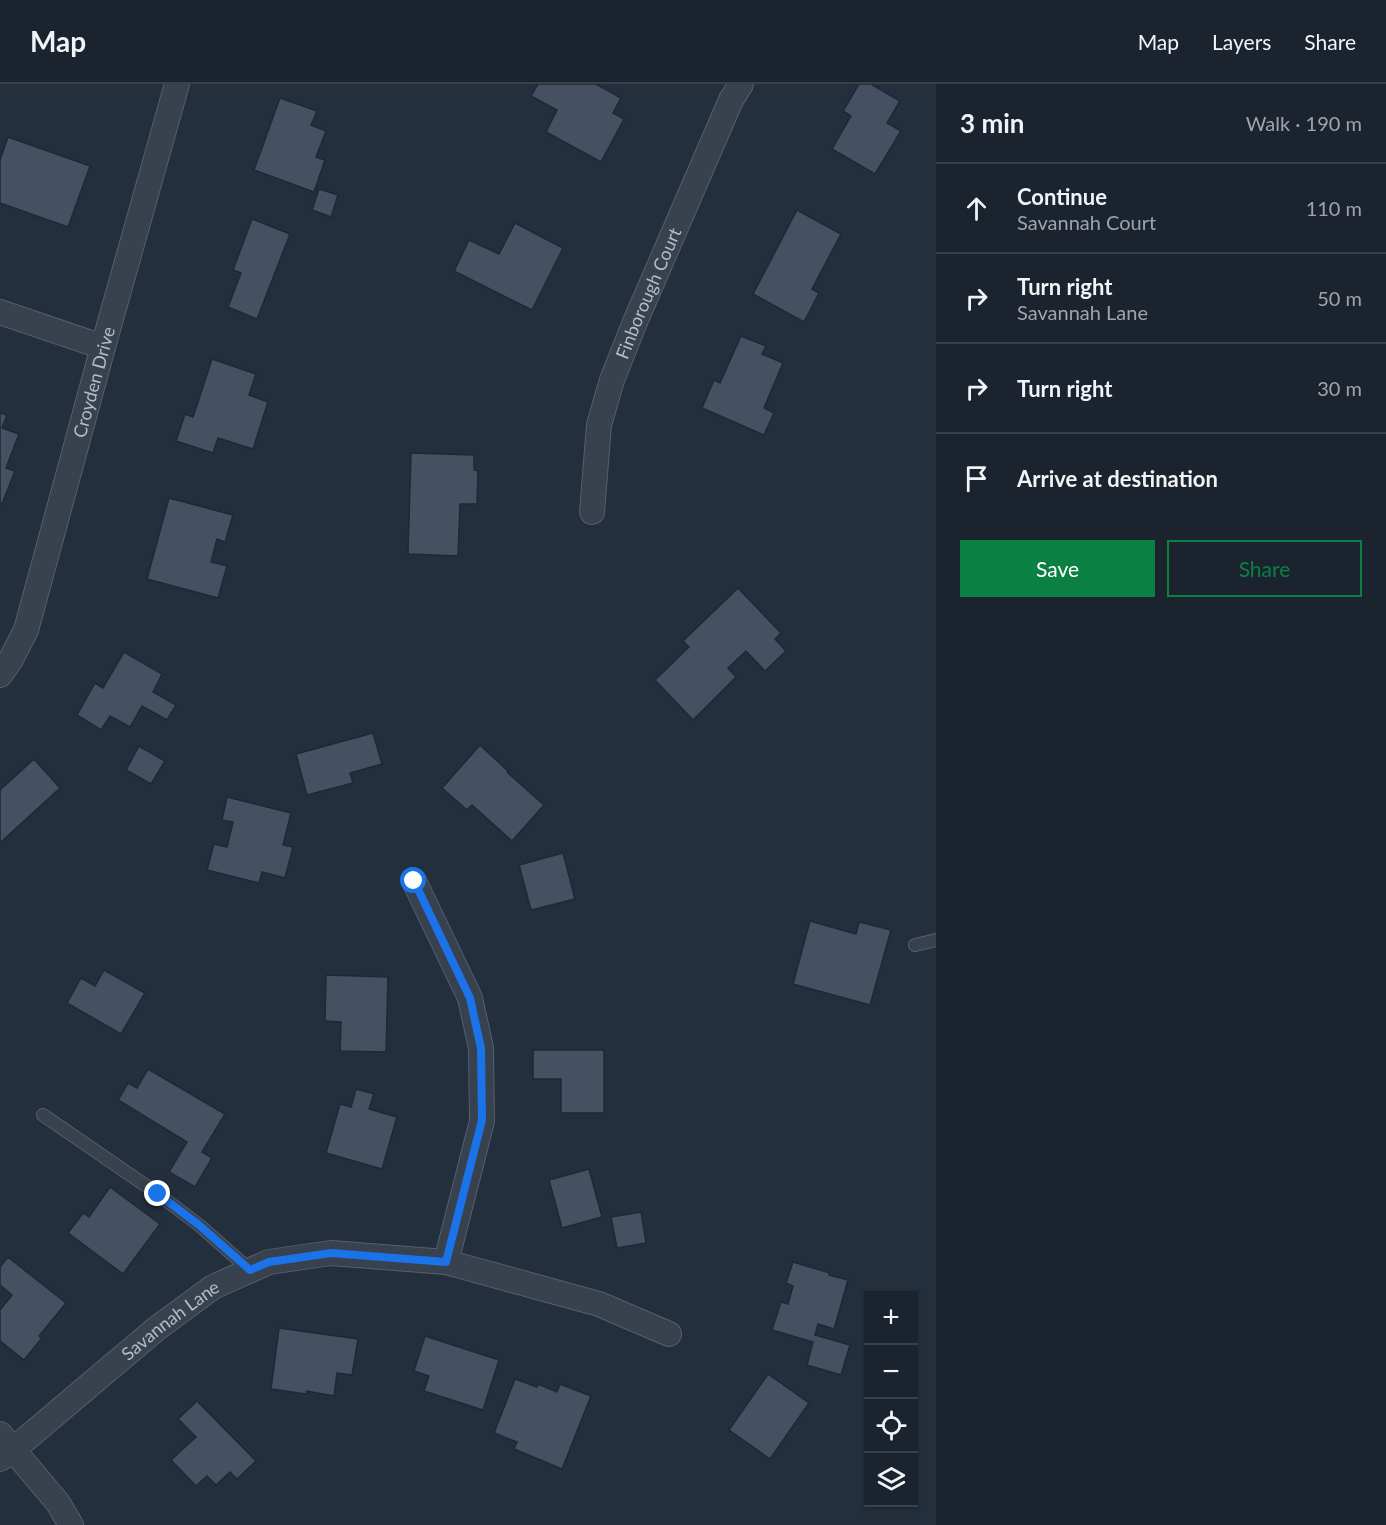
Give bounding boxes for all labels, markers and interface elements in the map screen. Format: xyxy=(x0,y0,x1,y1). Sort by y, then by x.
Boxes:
text: Map xyxy=(30,24,86,58)
text: Map xyxy=(1138,29,1179,54)
text: Layers xyxy=(1212,29,1271,54)
text: Share xyxy=(1304,29,1356,54)
text: 3 min xyxy=(960,107,1024,139)
text: Walk · 190 m xyxy=(1246,111,1362,135)
text: Continue xyxy=(1017,183,1107,210)
icon: ahead xyxy=(960,192,993,225)
text: 110 m xyxy=(1306,196,1362,220)
text: Savannah Court xyxy=(1017,210,1156,234)
street label: Finborough Court xyxy=(610,224,686,362)
text: Turn right xyxy=(1017,273,1112,300)
icon: right xyxy=(960,282,993,315)
text: 50 m xyxy=(1317,286,1362,310)
text: Savannah Lane xyxy=(1017,300,1148,324)
street label: Croyden Drive xyxy=(68,324,119,440)
icon: right xyxy=(960,372,993,405)
text: Turn right xyxy=(1017,375,1112,402)
text: 30 m xyxy=(1317,376,1362,400)
icon: arrive xyxy=(960,462,993,495)
text: Arrive at destination xyxy=(1017,465,1218,492)
button: Save xyxy=(960,540,1155,597)
button: Share xyxy=(1167,540,1362,597)
route start xyxy=(400,867,426,893)
route end xyxy=(144,1180,170,1206)
street label: Savannah Lane xyxy=(117,1275,222,1365)
map controls xyxy=(864,1291,918,1507)
button: + xyxy=(864,1291,918,1345)
button: − xyxy=(864,1345,918,1399)
button: locate xyxy=(864,1399,918,1453)
button: layers xyxy=(864,1453,918,1507)

